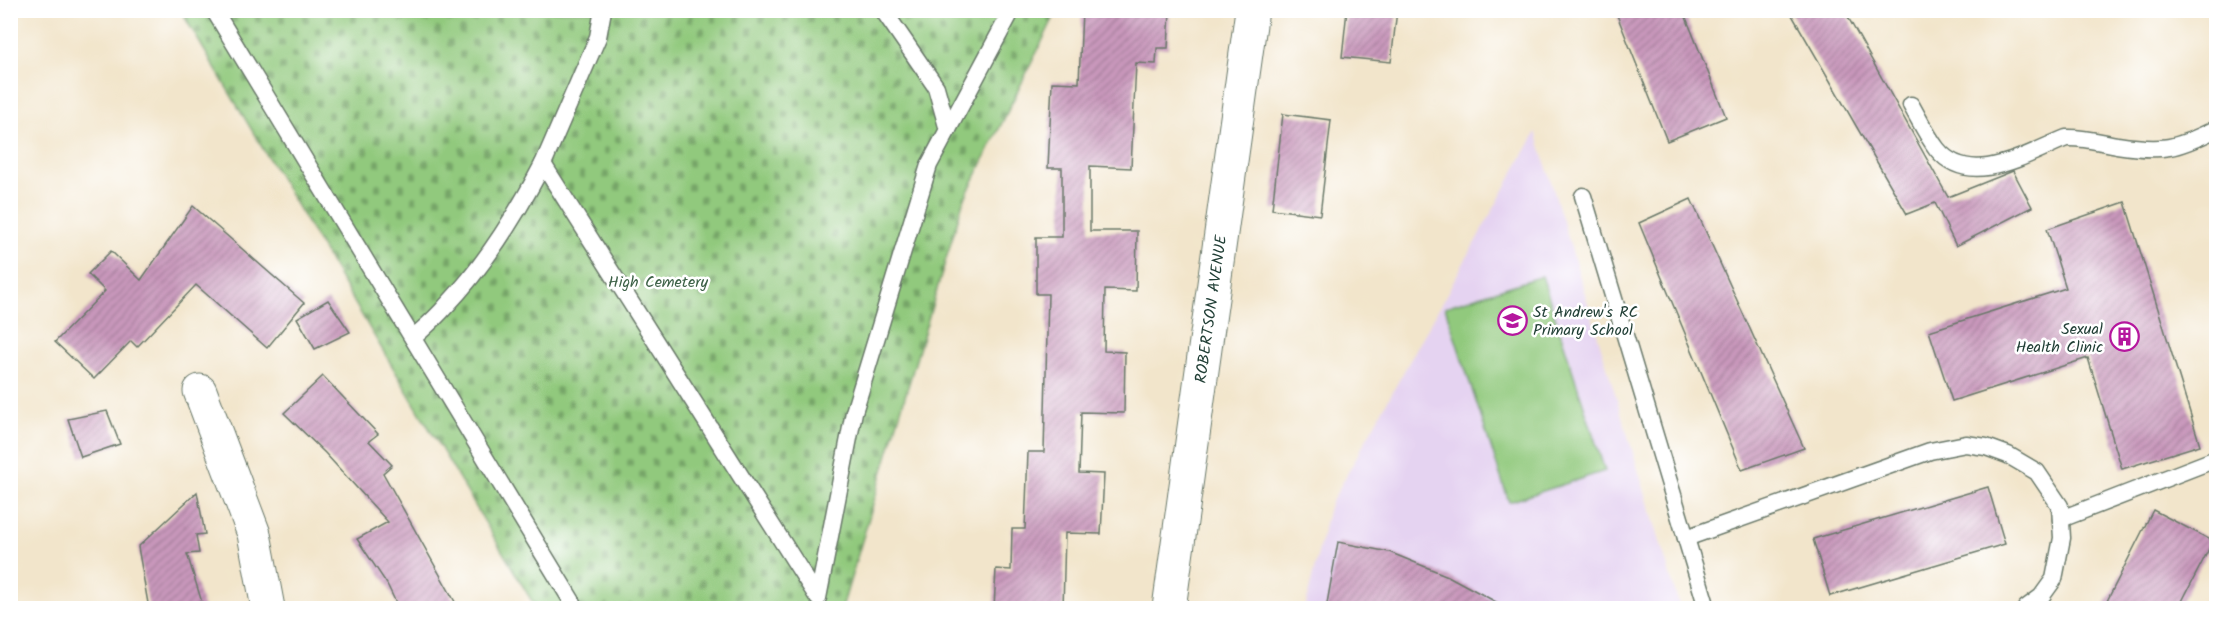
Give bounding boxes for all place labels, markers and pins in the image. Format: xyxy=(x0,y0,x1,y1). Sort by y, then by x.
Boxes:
place label: St Andrew's RC Primary School xyxy=(1533,300,1638,343)
school or university icon: St Andrew's RC Primary School xyxy=(1496,304,1528,336)
place label: Sexual Health Clinic xyxy=(2016,317,2103,360)
building icon: Sexual Health Clinic xyxy=(2108,321,2140,353)

